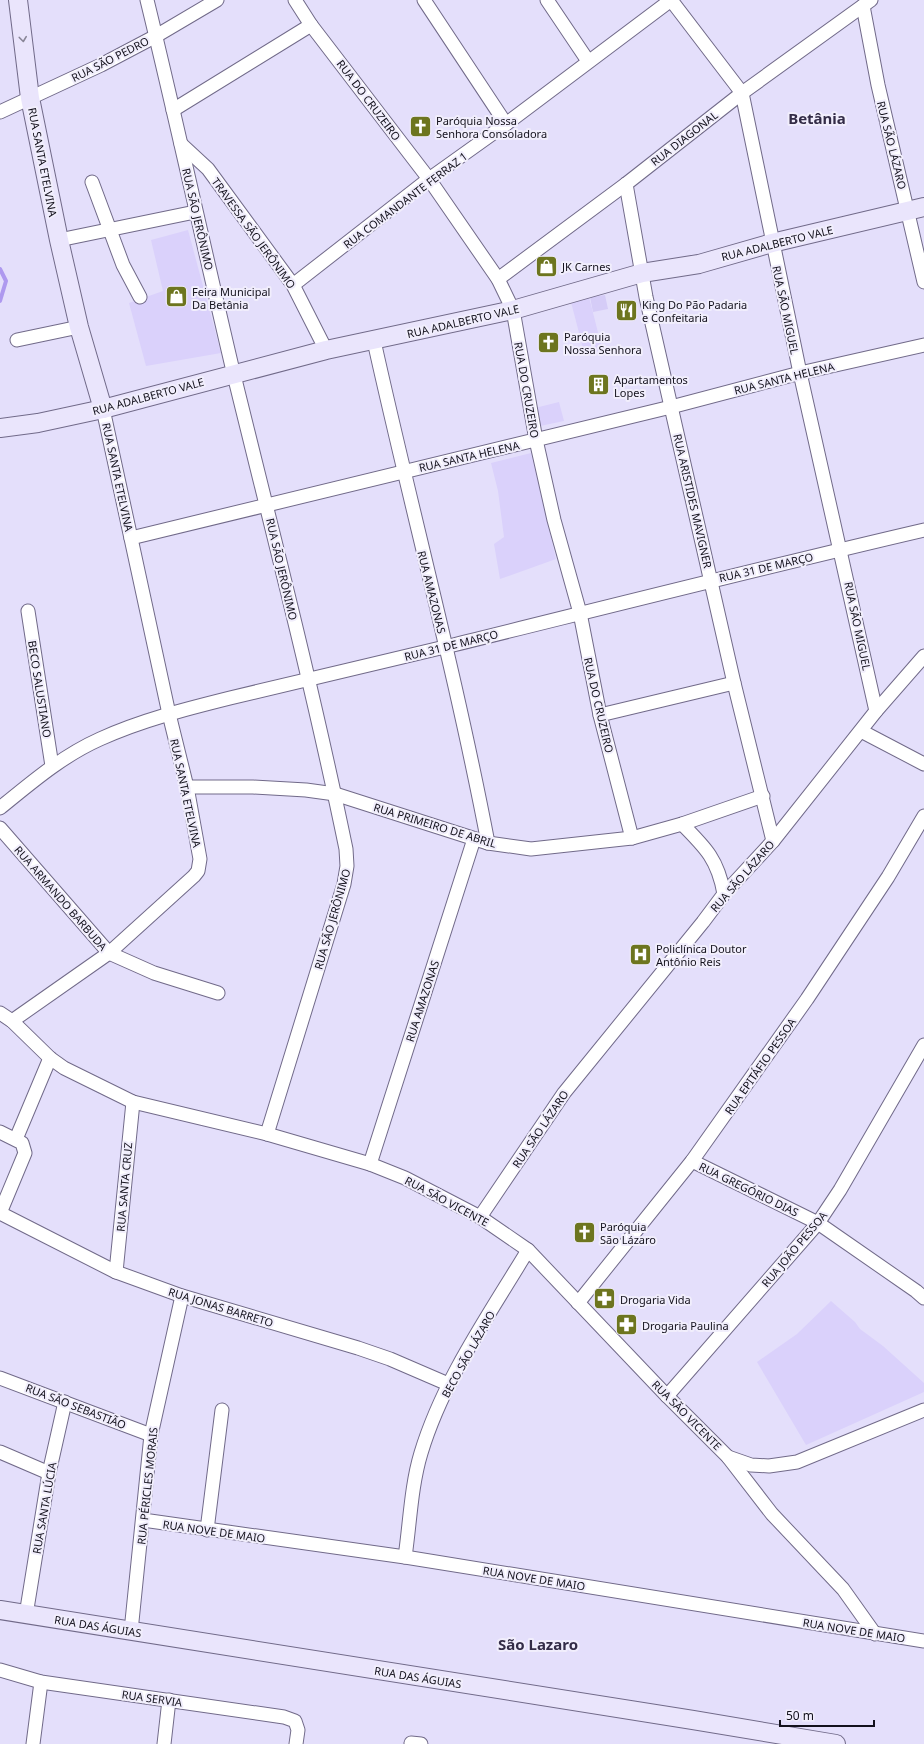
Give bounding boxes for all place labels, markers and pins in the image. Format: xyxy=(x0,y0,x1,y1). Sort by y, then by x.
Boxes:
church icon: Paróquia Nossa Senhora Consoladora xyxy=(408,113,434,139)
place label: Paróquia Nossa Senhora Consoladora xyxy=(436,113,547,141)
shop icon: JK Carnes xyxy=(533,253,559,279)
place label: JK Carnes xyxy=(561,259,611,274)
shop icon: Feira Municipal Da Betânia xyxy=(163,284,189,310)
place label: Feira Municipal Da Betânia xyxy=(192,284,270,312)
restaurant icon: King Do Pão Padaria e Confeitaria xyxy=(613,297,639,323)
place label: King Do Pão Padaria e Confeitaria xyxy=(642,297,747,325)
church icon: Paróquia Nossa Senhora xyxy=(536,329,562,355)
place label: Paróquia Nossa Senhora xyxy=(564,329,642,357)
building icon: Apartamentos Lopes xyxy=(586,372,612,398)
place label: Apartamentos Lopes xyxy=(614,372,688,400)
hospital icon: Policlínica Doutor Antônio Reis xyxy=(627,941,653,967)
place label: Policlínica Doutor Antônio Reis xyxy=(656,941,747,969)
church icon: Paróquia São Lázaro xyxy=(571,1219,597,1245)
place label: Paróquia São Lázaro xyxy=(600,1219,656,1247)
pharmacy icon: Drogaria Vida xyxy=(591,1286,617,1312)
place label: Drogaria Vida xyxy=(620,1292,691,1307)
pharmacy icon: Drogaria Paulina xyxy=(613,1312,639,1338)
place label: Drogaria Paulina xyxy=(642,1318,729,1333)

